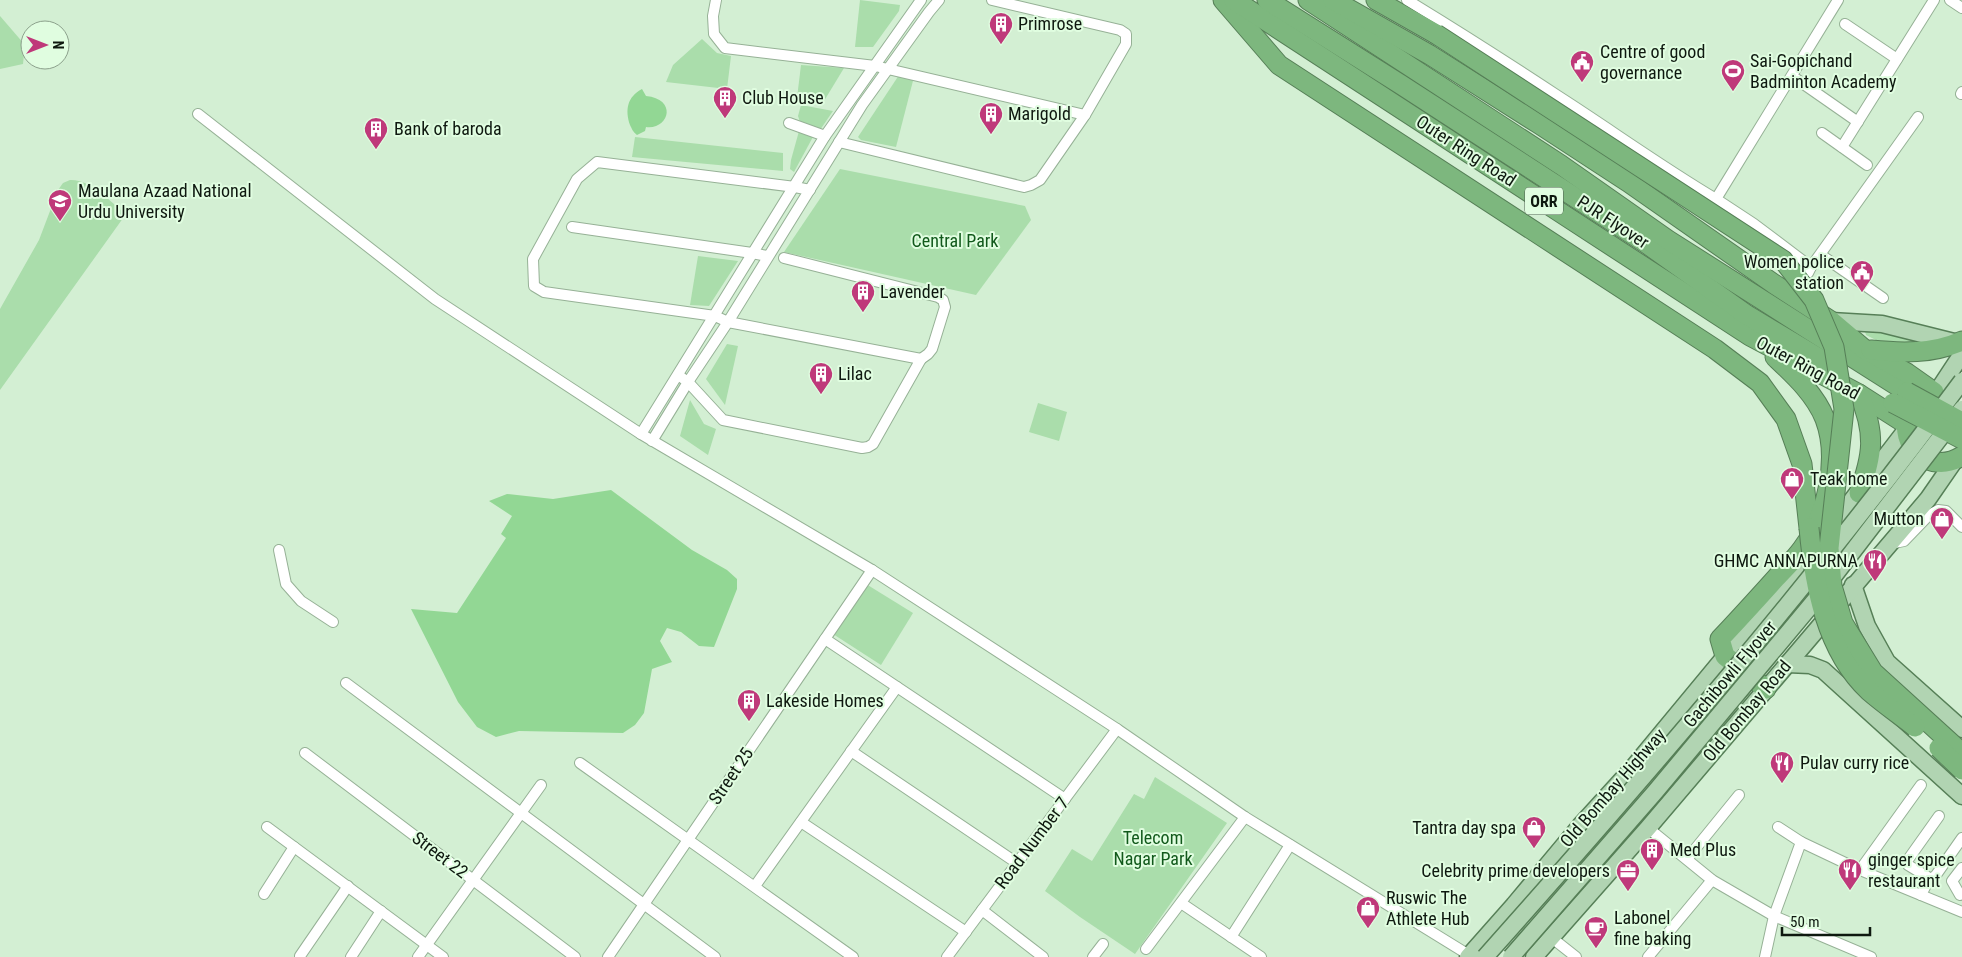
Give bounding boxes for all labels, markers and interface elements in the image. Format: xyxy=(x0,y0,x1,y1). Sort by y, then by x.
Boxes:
building icon: Primrose xyxy=(988,11,1014,45)
place label: Primrose xyxy=(1018,13,1082,34)
north arrow xyxy=(20,20,70,70)
text: N xyxy=(50,41,66,49)
place label: Centre of good governance xyxy=(1600,41,1705,83)
public building icon: Centre of good governance xyxy=(1569,49,1595,83)
place label: Sai-Gopichand Badminton Academy xyxy=(1750,50,1897,92)
sports icon: Sai-Gopichand Badminton Academy xyxy=(1720,58,1746,92)
building icon: Club House xyxy=(712,85,738,119)
place label: Club House xyxy=(742,87,824,108)
building icon: Marigold xyxy=(978,101,1004,135)
place label: Marigold xyxy=(1008,103,1071,124)
street label: Outer Ring Road xyxy=(1413,111,1520,191)
building icon: Bank of baroda xyxy=(363,116,389,150)
place label: Bank of baroda xyxy=(394,118,502,139)
place label: Maulana Azaad National Urdu University xyxy=(78,180,252,222)
school or university icon: Maulana Azaad National Urdu University xyxy=(47,188,73,222)
road number: ORR xyxy=(1525,188,1563,215)
street label: PJR Flyover xyxy=(1574,191,1653,253)
park label: Central Park xyxy=(912,230,998,251)
place label: Women police station xyxy=(1744,251,1844,293)
public building icon: Women police station xyxy=(1849,259,1875,293)
building icon: Lavender xyxy=(850,279,876,313)
place label: Lavender xyxy=(880,281,945,302)
street label: Outer Ring Road xyxy=(1753,331,1864,404)
building icon: Lilac xyxy=(808,361,834,395)
place label: Lilac xyxy=(838,363,872,384)
shop icon: Teak home xyxy=(1779,466,1805,500)
place label: Teak home xyxy=(1810,468,1888,489)
shop icon: Mutton xyxy=(1929,506,1955,540)
place label: Mutton xyxy=(1873,508,1924,529)
restaurant icon: GHMC ANNAPURNA xyxy=(1862,548,1888,582)
place label: GHMC ANNAPURNA xyxy=(1714,550,1859,571)
street label: Gachibowli Flyover xyxy=(1679,616,1781,731)
street label: Old Bombay Road xyxy=(1698,656,1795,766)
building icon: Lakeside Homes xyxy=(736,688,762,722)
place label: Lakeside Homes xyxy=(766,690,884,711)
street label: Old Bombay Highway xyxy=(1556,724,1670,851)
street label: Street 25 xyxy=(704,743,757,808)
restaurant icon: Pulav curry rice xyxy=(1769,750,1795,784)
place label: Pulav curry rice xyxy=(1800,752,1909,773)
street label: Road Number 7 xyxy=(990,793,1073,893)
shop icon: Tantra day spa xyxy=(1521,815,1547,849)
place label: Tantra day spa xyxy=(1412,817,1516,838)
street label: Street 22 xyxy=(408,827,472,882)
park label: Telecom Nagar Park xyxy=(1114,827,1193,869)
building icon: Med Plus xyxy=(1639,837,1665,871)
place label: Med Plus xyxy=(1670,839,1736,860)
place label: ginger spice restaurant xyxy=(1868,849,1955,891)
restaurant icon: ginger spice restaurant xyxy=(1837,857,1863,891)
office icon: Celebrity prime developers xyxy=(1615,858,1641,892)
place label: Celebrity prime developers xyxy=(1421,860,1610,881)
place label: Ruswic The Athlete Hub xyxy=(1386,887,1470,929)
shop icon: Ruswic The Athlete Hub xyxy=(1355,895,1381,929)
scale bar xyxy=(1782,904,1870,936)
place label: Labonel fine baking xyxy=(1614,907,1691,949)
text: 50 m xyxy=(1790,913,1820,931)
cafe icon: Labonel fine baking xyxy=(1583,915,1609,949)

